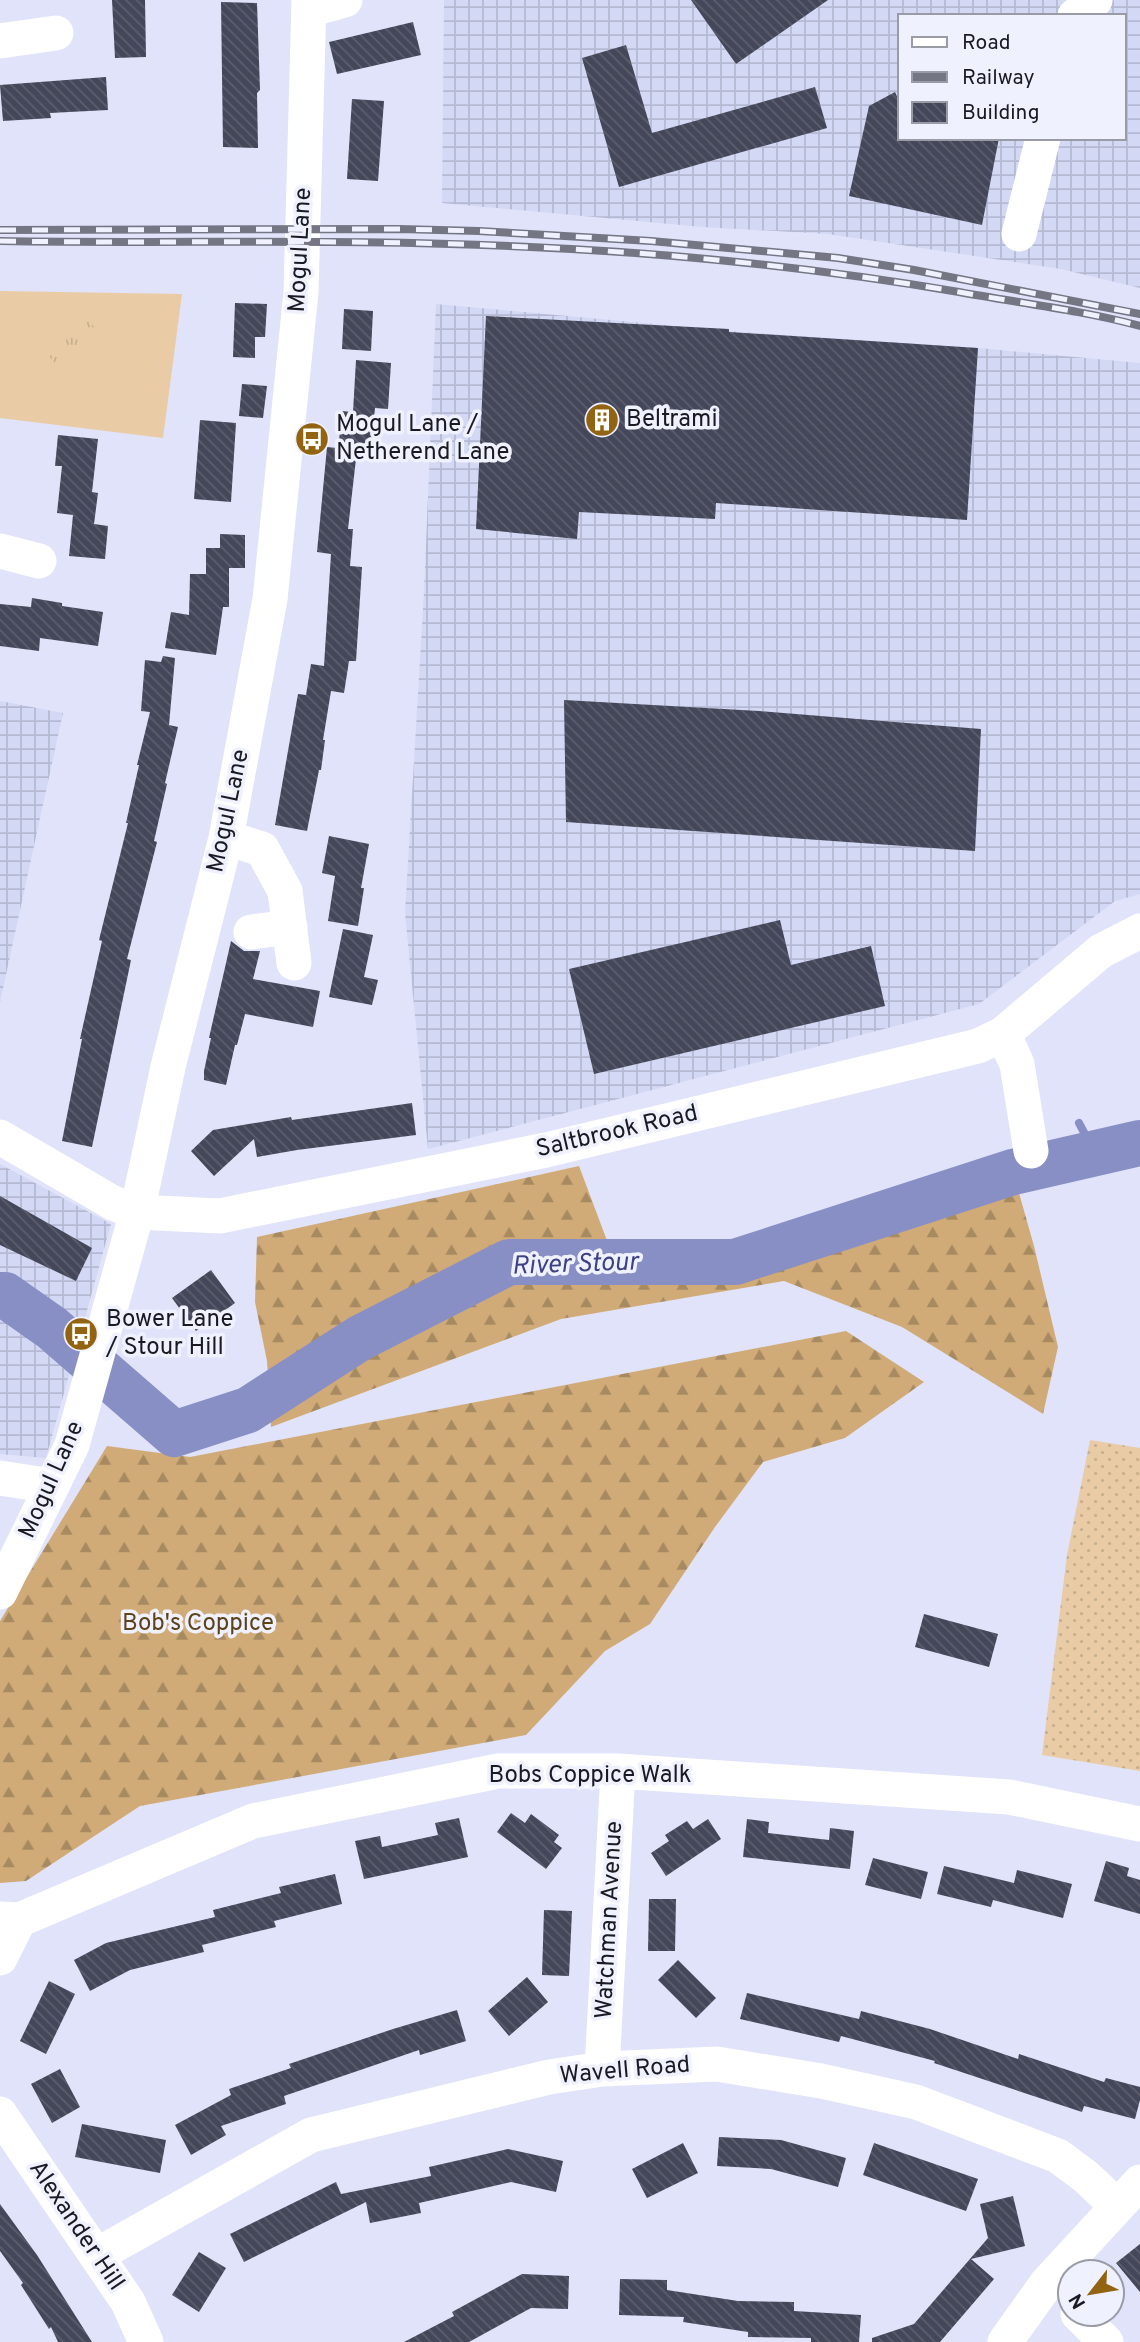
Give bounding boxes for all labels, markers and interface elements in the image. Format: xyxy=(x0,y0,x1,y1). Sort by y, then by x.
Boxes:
legend xyxy=(898,14,1126,140)
text: Road xyxy=(962,30,1011,57)
text: Railway xyxy=(962,65,1035,92)
text: Building xyxy=(962,100,1040,127)
street label: Mogul Lane xyxy=(283,187,319,313)
building icon: Beltrami xyxy=(583,401,621,439)
place label: Beltrami xyxy=(626,405,718,435)
place label: Mogul Lane / Netherend Lane xyxy=(336,410,509,468)
bus stop icon: Mogul Lane / Netherend Lane xyxy=(293,420,331,458)
street label: Mogul Lane xyxy=(201,747,257,875)
street label: Saltbrook Road xyxy=(533,1099,701,1165)
water label: River Stour xyxy=(511,1246,641,1284)
place label: Bower Lane / Stour Hill xyxy=(105,1305,233,1363)
bus stop icon: Bower Lane / Stour Hill xyxy=(62,1315,100,1353)
street label: Mogul Lane xyxy=(13,1417,91,1543)
park label: Bob's Coppice xyxy=(122,1609,274,1639)
street label: Bobs Coppice Walk xyxy=(489,1761,692,1791)
street label: Watchman Avenue xyxy=(590,1820,630,2020)
street label: Wavell Road xyxy=(558,2050,692,2092)
street label: Alexander Hill xyxy=(21,2155,131,2297)
north arrow xyxy=(1056,2258,1126,2328)
text: N xyxy=(1064,2289,1092,2313)

